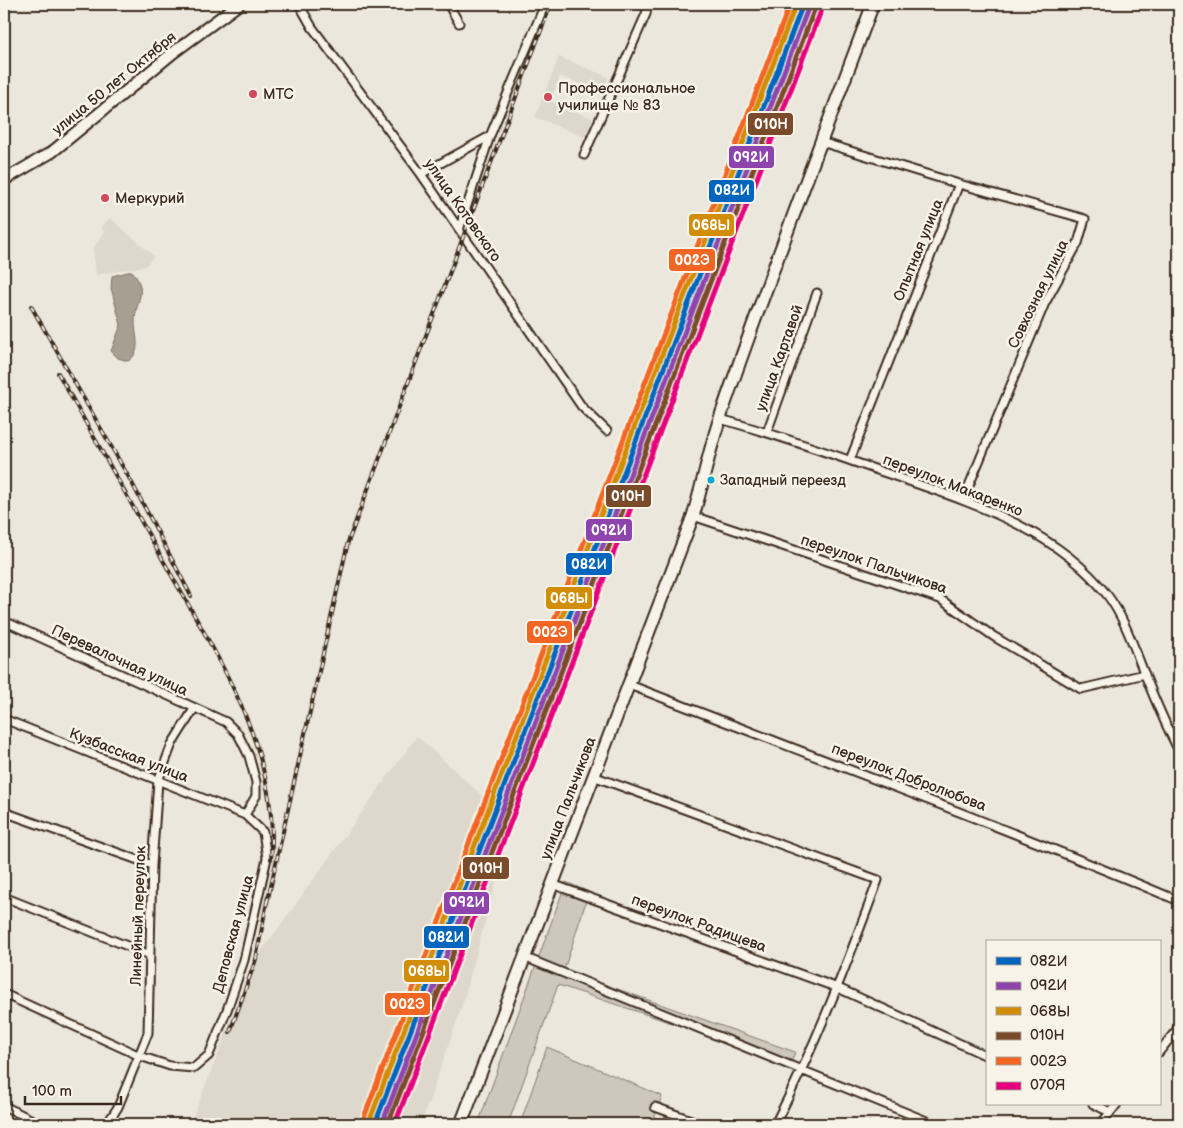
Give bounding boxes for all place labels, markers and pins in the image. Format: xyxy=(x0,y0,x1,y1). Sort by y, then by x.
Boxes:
place label: Профессиональное училище № 83 xyxy=(558,79,695,115)
place label: МТС xyxy=(263,85,294,104)
marker: МТС xyxy=(247,88,259,100)
marker: Профессиональное училище № 83 xyxy=(542,91,554,103)
place label: Меркурий xyxy=(115,189,185,208)
marker: Меркурий xyxy=(99,192,111,204)
place label: Западный переезд xyxy=(720,472,846,489)
marker: Западный переезд xyxy=(706,475,716,485)

